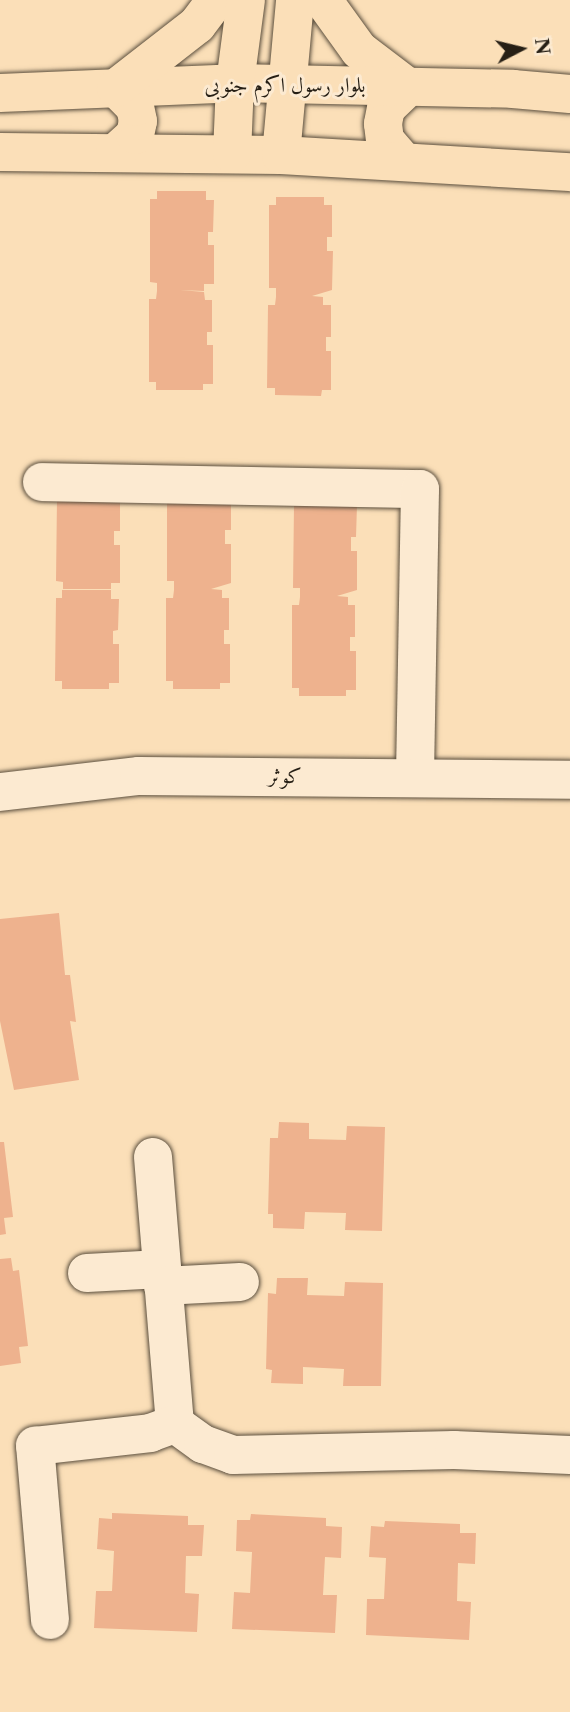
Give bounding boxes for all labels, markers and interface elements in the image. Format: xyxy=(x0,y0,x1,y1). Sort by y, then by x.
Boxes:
north arrow xyxy=(486,14,556,84)
text: N xyxy=(530,37,555,56)
street label: بلوار رسول اکرم جنوبی xyxy=(205,72,365,98)
street label: کوثر xyxy=(268,763,302,789)

